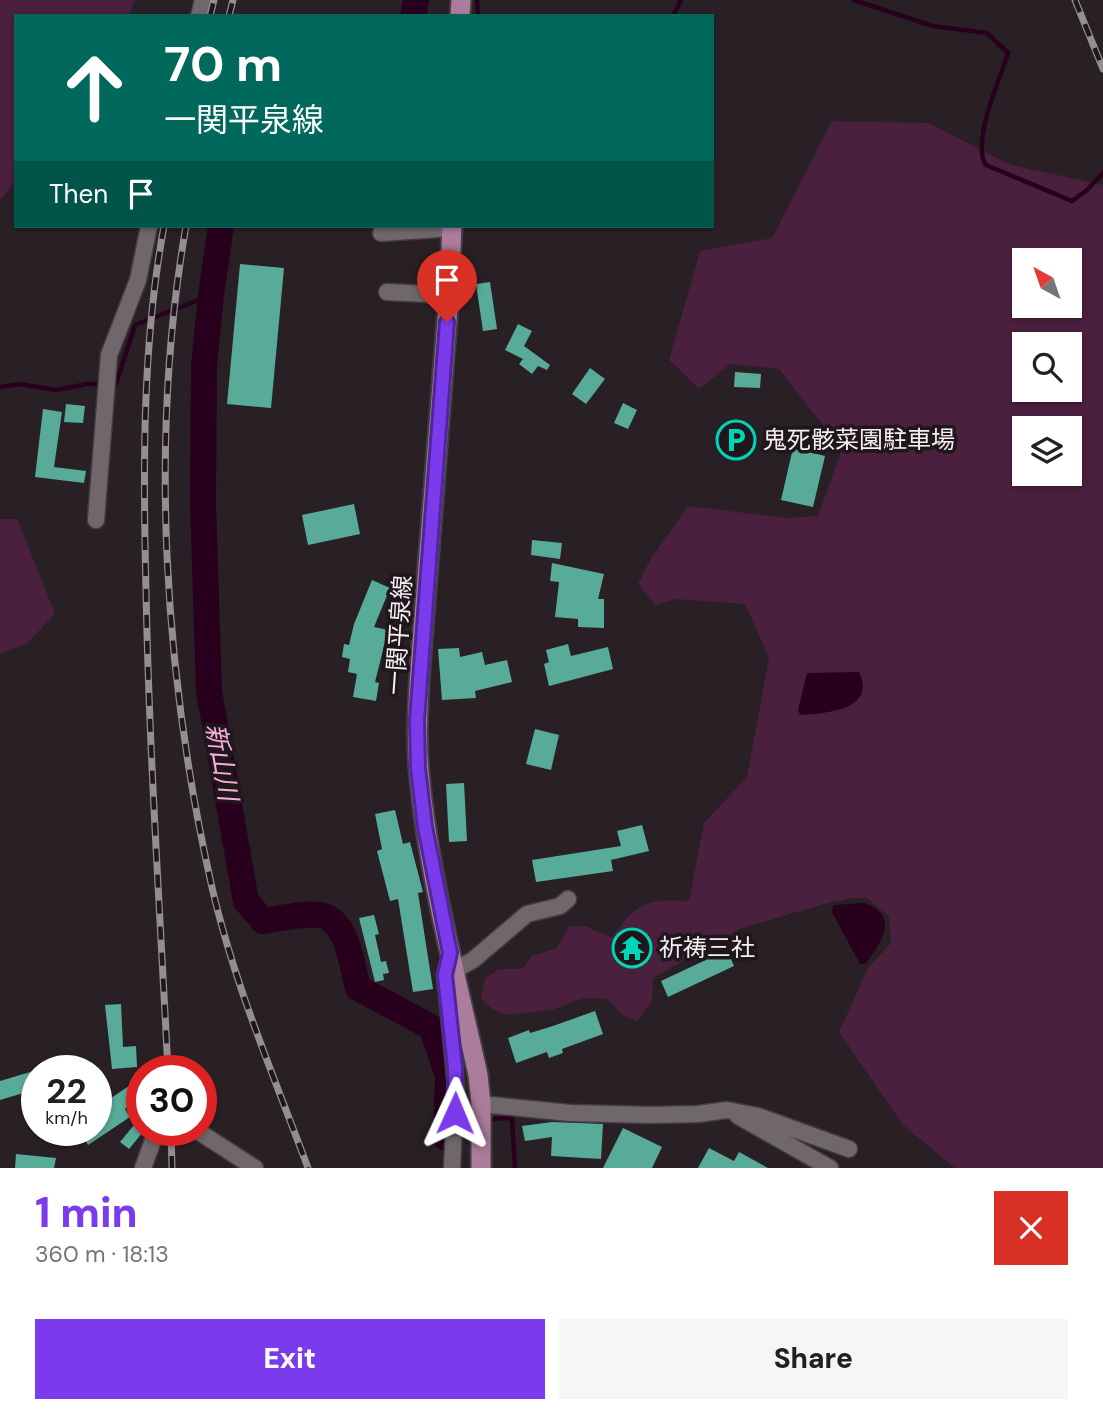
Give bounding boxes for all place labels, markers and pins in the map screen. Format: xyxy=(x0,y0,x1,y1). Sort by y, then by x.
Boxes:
pin xyxy=(417,250,477,322)
parking icon: 鬼死骸菜園駐車場 xyxy=(715,419,757,461)
place label: 鬼死骸菜園駐車場 xyxy=(763,424,955,455)
temple icon: 祈祷三社 xyxy=(611,927,653,969)
place label: 祈祷三社 xyxy=(659,932,755,963)

